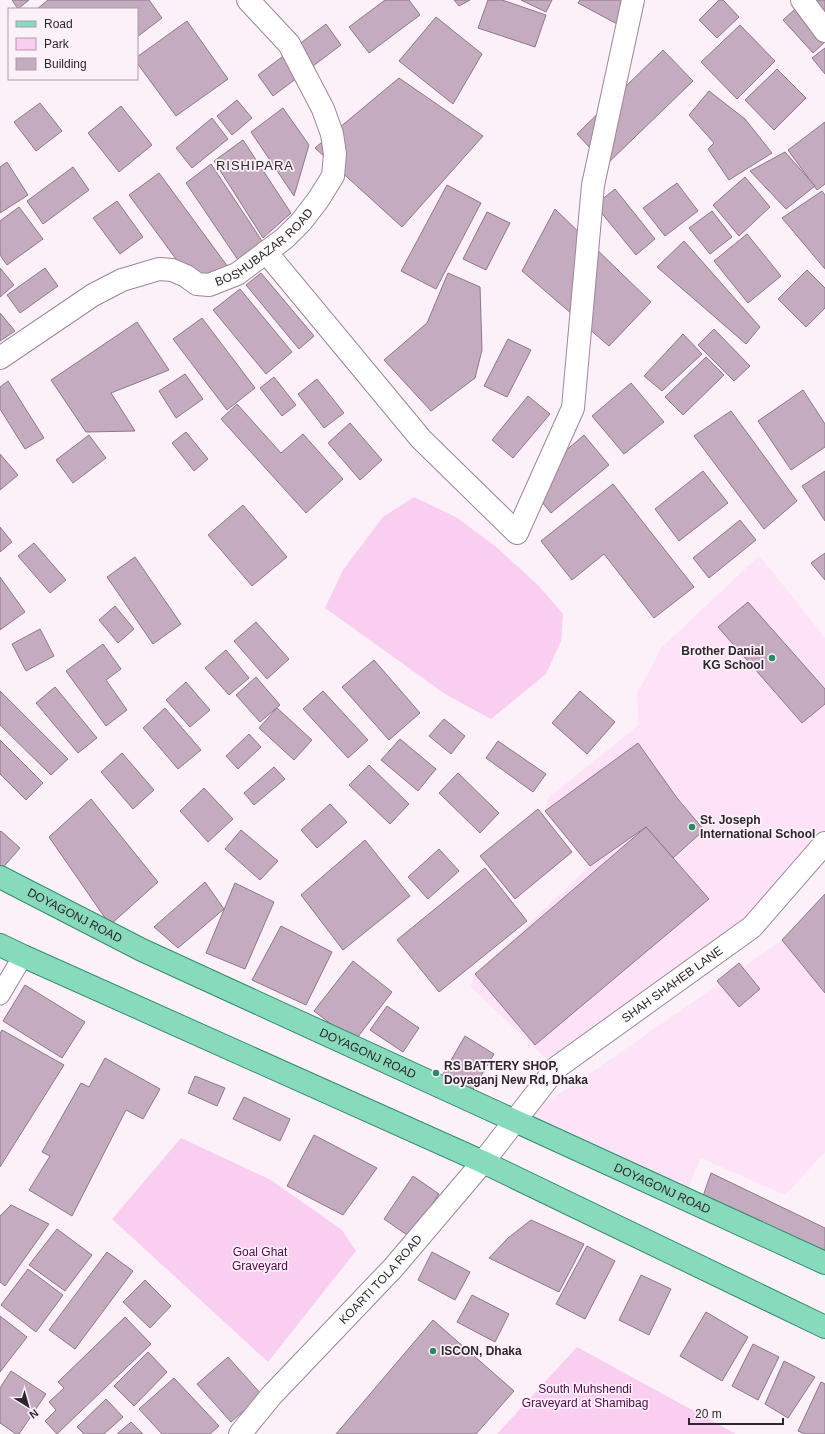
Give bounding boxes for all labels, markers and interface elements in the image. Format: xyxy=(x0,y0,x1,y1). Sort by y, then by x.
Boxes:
legend xyxy=(8,8,138,80)
text: Road xyxy=(44,17,73,31)
text: Park xyxy=(44,37,70,51)
text: Building xyxy=(44,57,87,71)
district label: RISHIPARA xyxy=(216,158,294,173)
street label: BOSHUBAZAR ROAD xyxy=(213,205,316,289)
place label: Brother Danial KG School xyxy=(681,644,764,672)
marker: Brother Danial KG School xyxy=(767,653,777,663)
place label: St. Joseph International School xyxy=(700,813,815,841)
marker: St. Joseph International School xyxy=(687,822,697,832)
street label: DOYAGONJ ROAD xyxy=(25,885,125,946)
street label: SHAH SHAHEB LANE xyxy=(619,943,725,1025)
street label: DOYAGONJ ROAD xyxy=(317,1025,419,1082)
place label: RS BATTERY SHOP, Doyaganj New Rd, Dhaka xyxy=(444,1059,588,1087)
marker: RS BATTERY SHOP, Doyaganj New Rd, Dhaka xyxy=(431,1068,441,1078)
street label: DOYAGONJ ROAD xyxy=(612,1160,713,1217)
street label: KOARTI TOLA ROAD xyxy=(336,1232,425,1327)
park label: Goal Ghat Graveyard xyxy=(232,1245,288,1273)
place label: ISCON, Dhaka xyxy=(441,1344,522,1358)
marker: ISCON, Dhaka xyxy=(428,1346,438,1356)
park label: South Muhshendi Graveyard at Shamibag xyxy=(522,1382,648,1410)
north arrow xyxy=(8,1386,48,1426)
scale bar xyxy=(689,1400,783,1426)
text: N xyxy=(27,1407,41,1421)
text: 20 m xyxy=(695,1407,722,1421)

